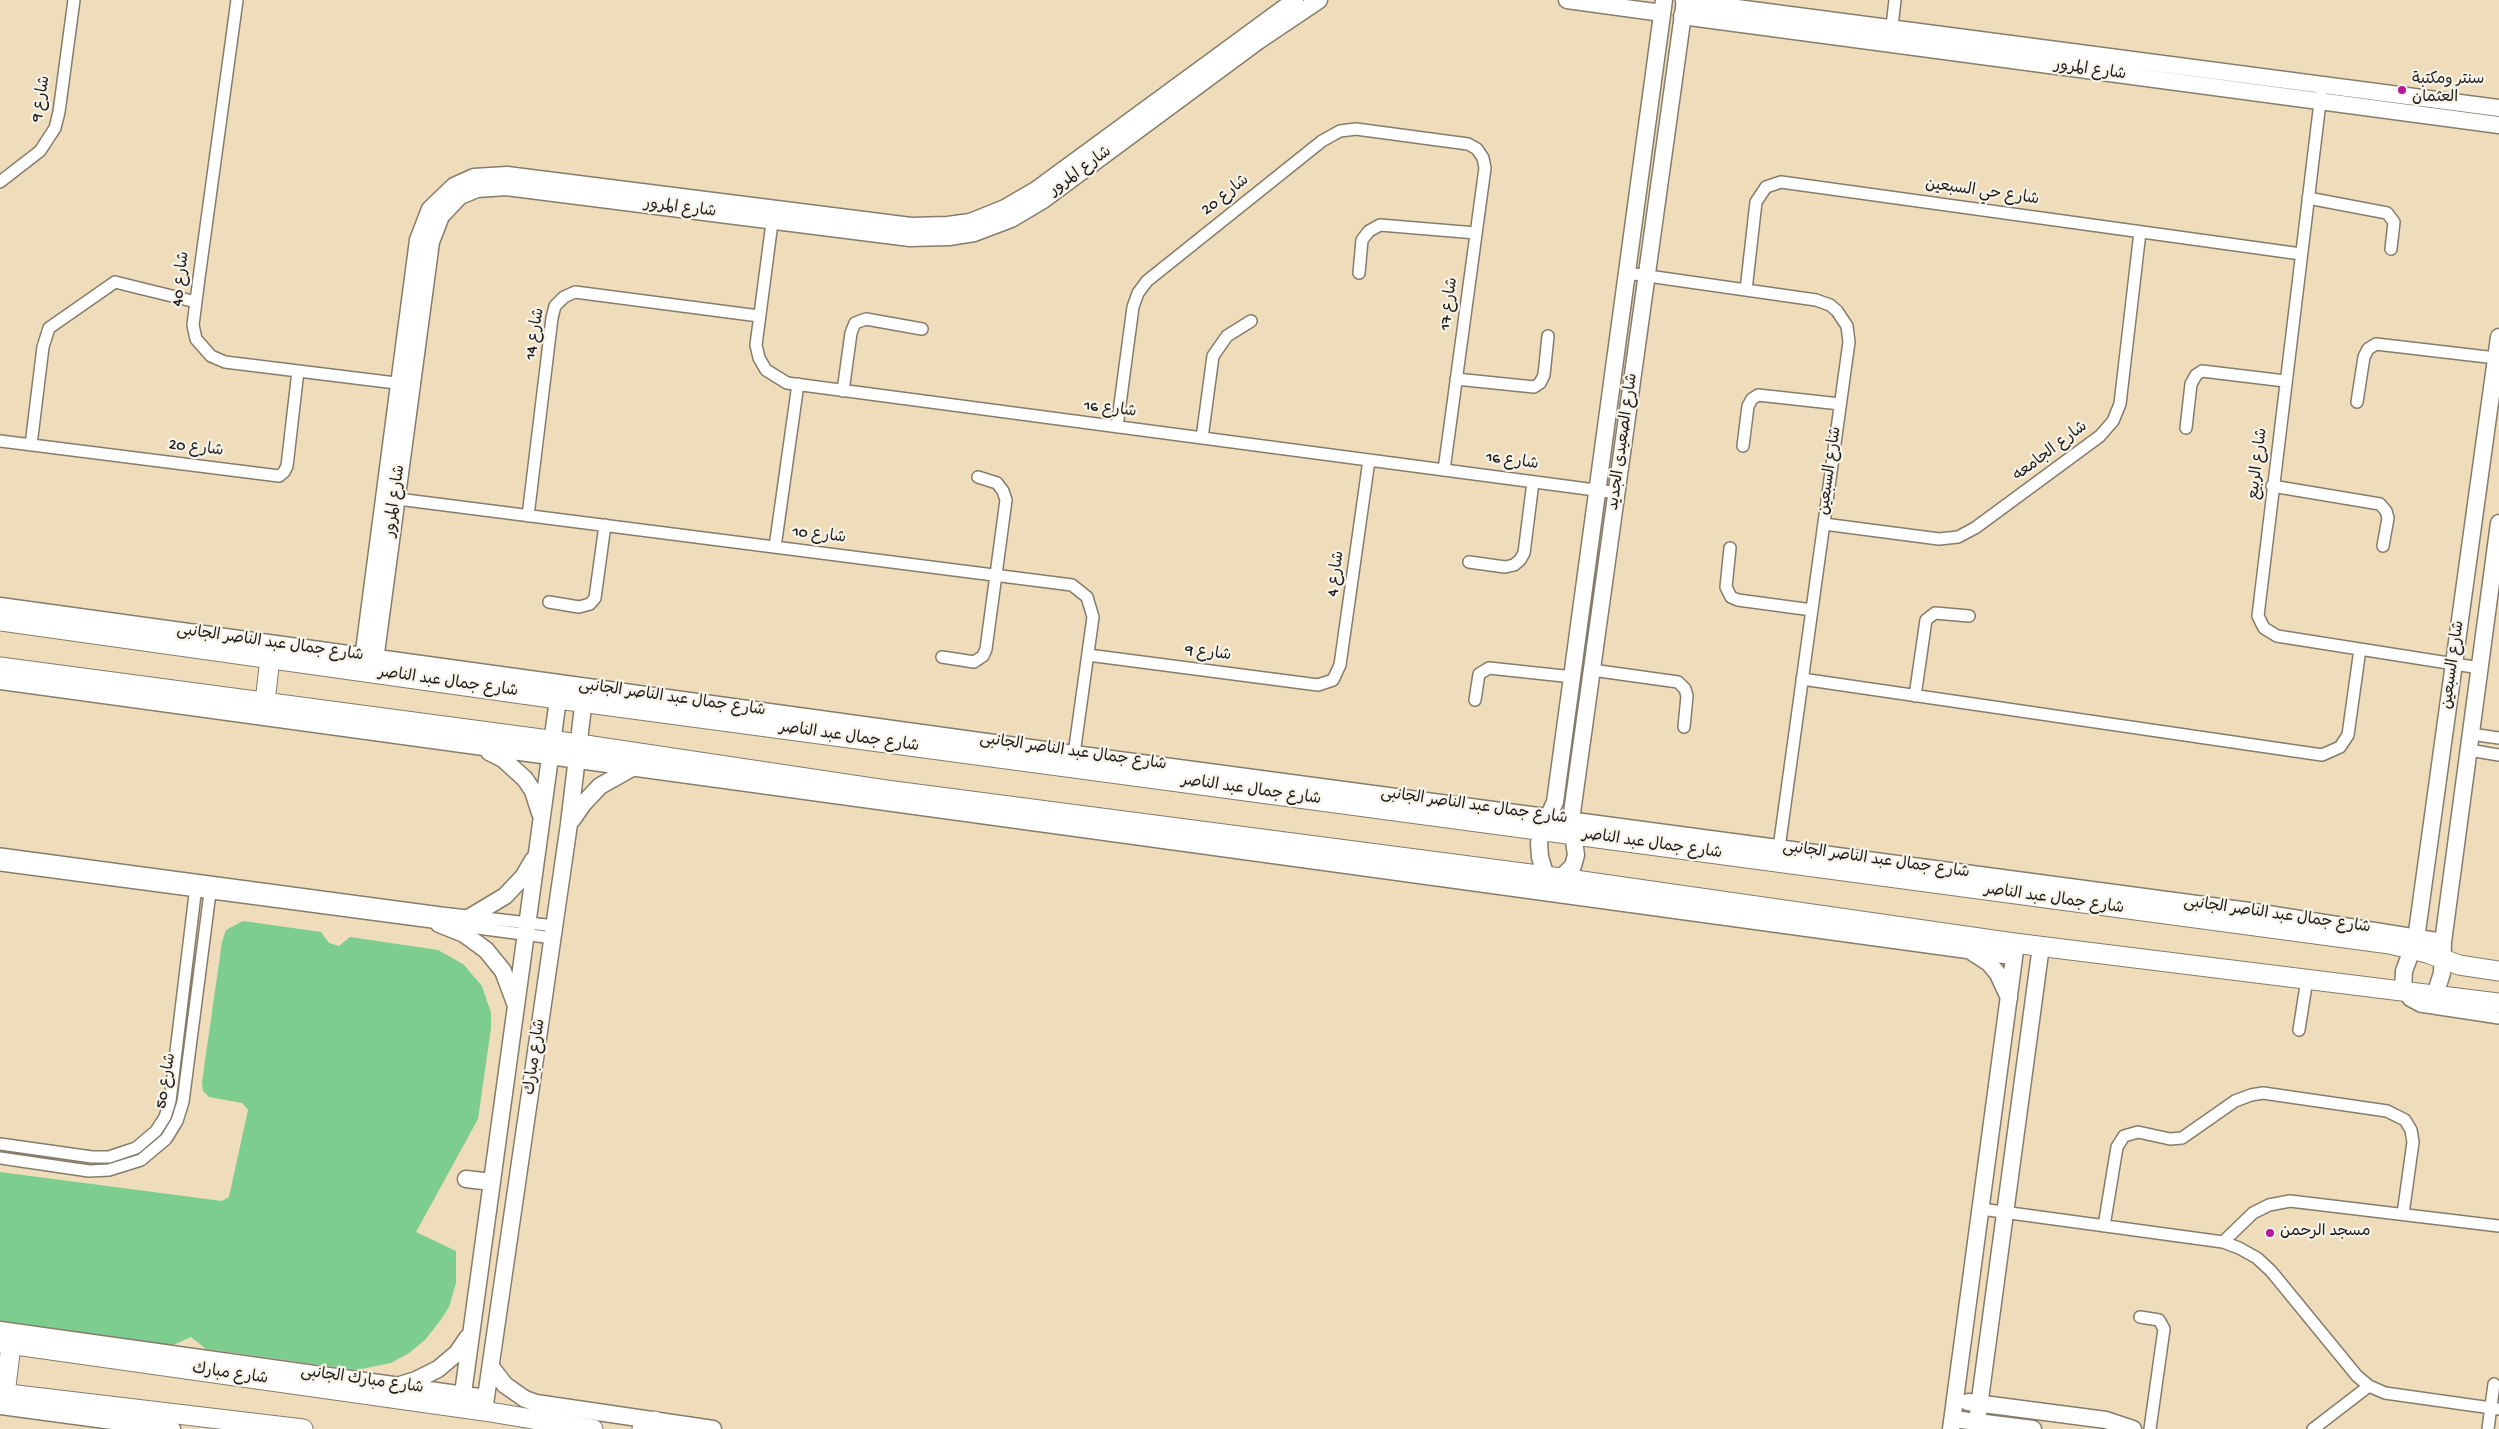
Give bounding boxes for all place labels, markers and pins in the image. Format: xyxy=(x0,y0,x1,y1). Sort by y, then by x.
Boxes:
place label: سنتر ومكتبة العثمان xyxy=(2412,71,2484,109)
marker: سنتر ومكتبة العثمان xyxy=(2396,84,2408,96)
place label: مسجد الرحمن xyxy=(2280,1223,2370,1243)
marker: مسجد الرحمن xyxy=(2264,1227,2276,1239)

